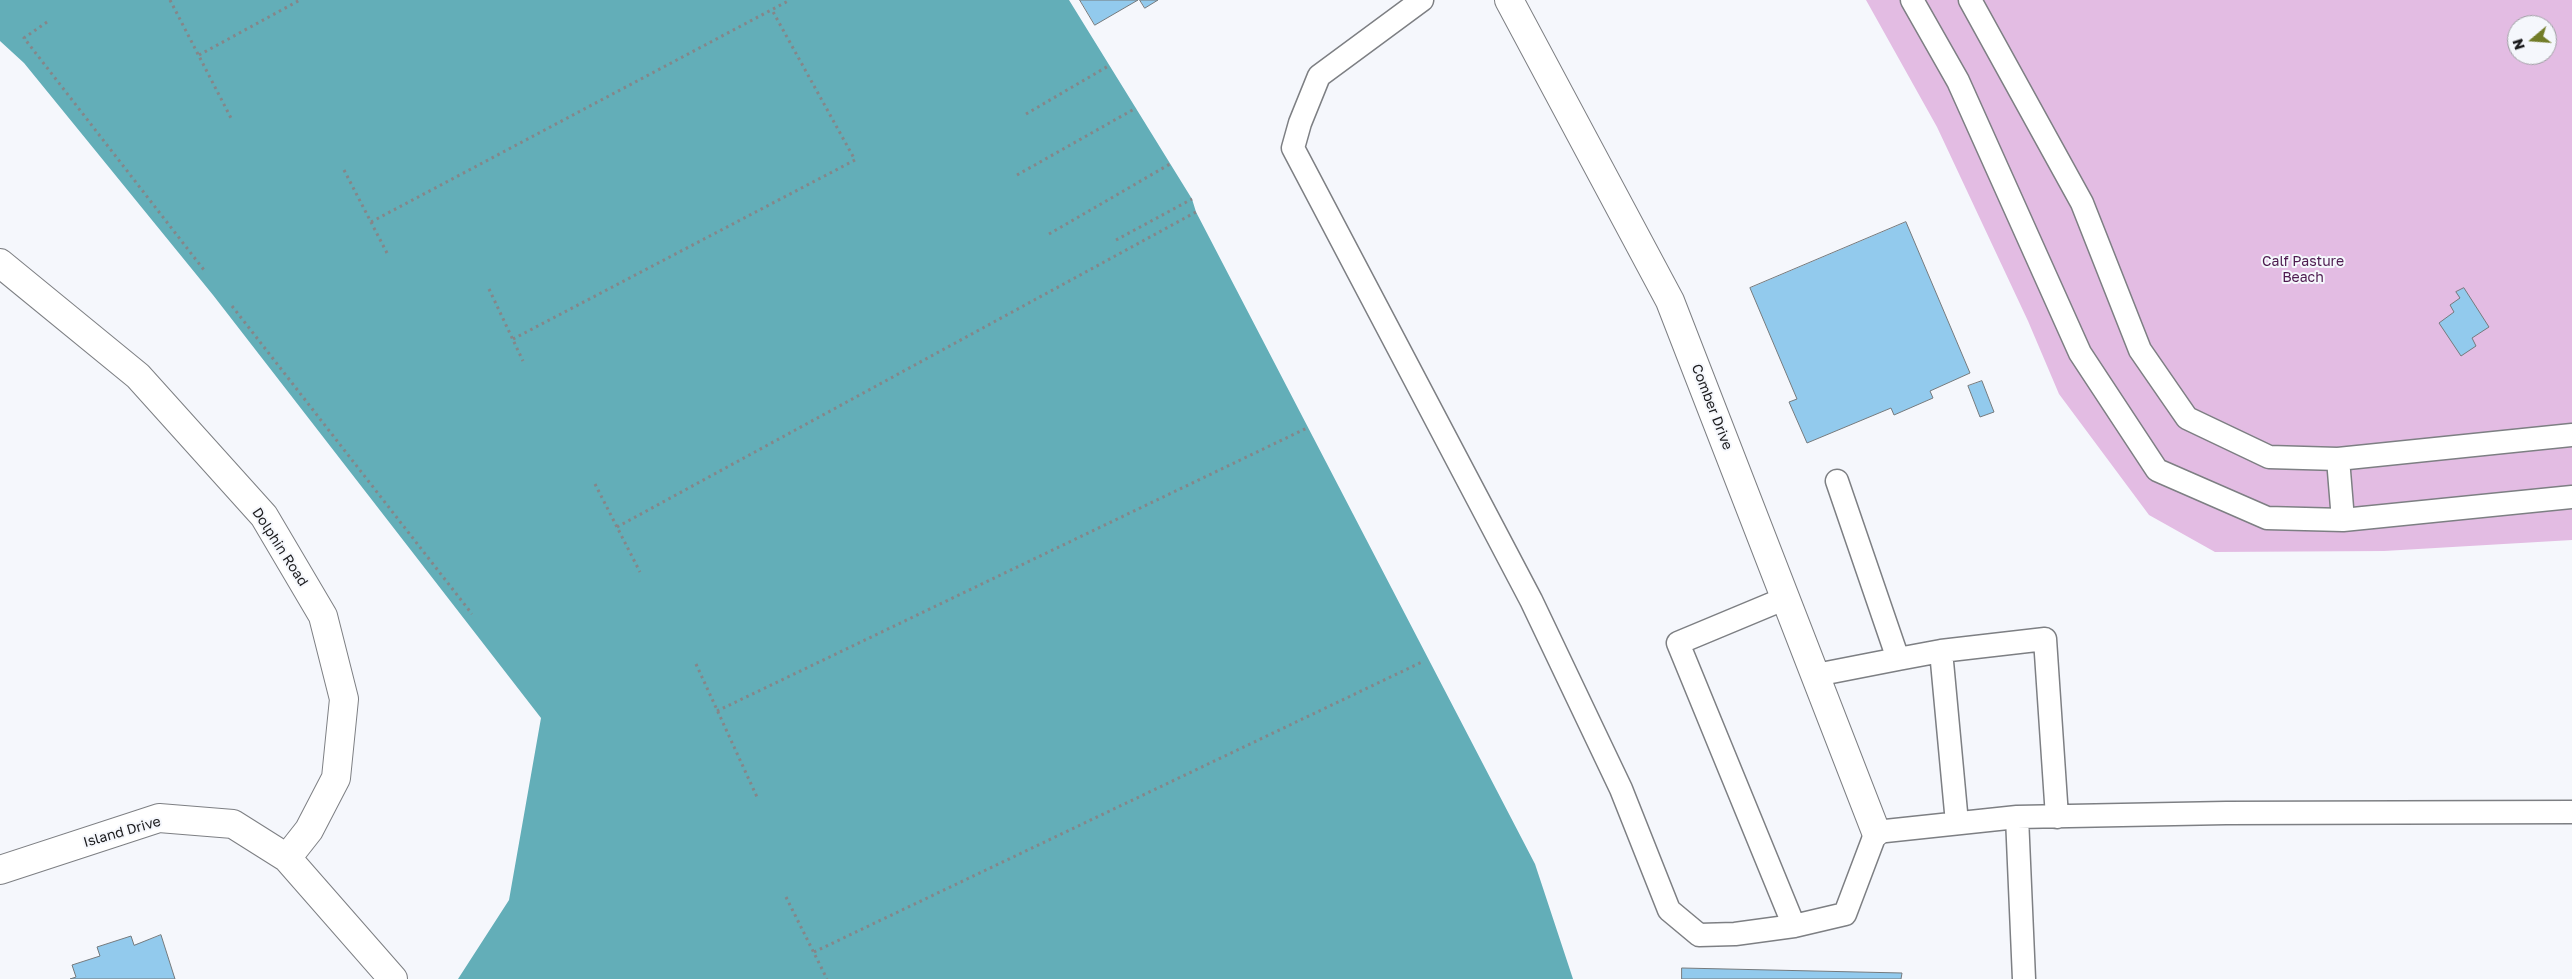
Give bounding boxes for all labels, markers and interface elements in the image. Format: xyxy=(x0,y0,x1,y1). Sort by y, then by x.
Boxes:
north arrow xyxy=(2507,15,2557,65)
text: N xyxy=(2508,37,2528,52)
park label: Calf Pasture Beach xyxy=(2262,254,2344,286)
street label: Comber Drive xyxy=(1688,362,1736,452)
street label: Dolphin Road xyxy=(248,505,312,589)
street label: Island Drive xyxy=(81,813,163,851)

